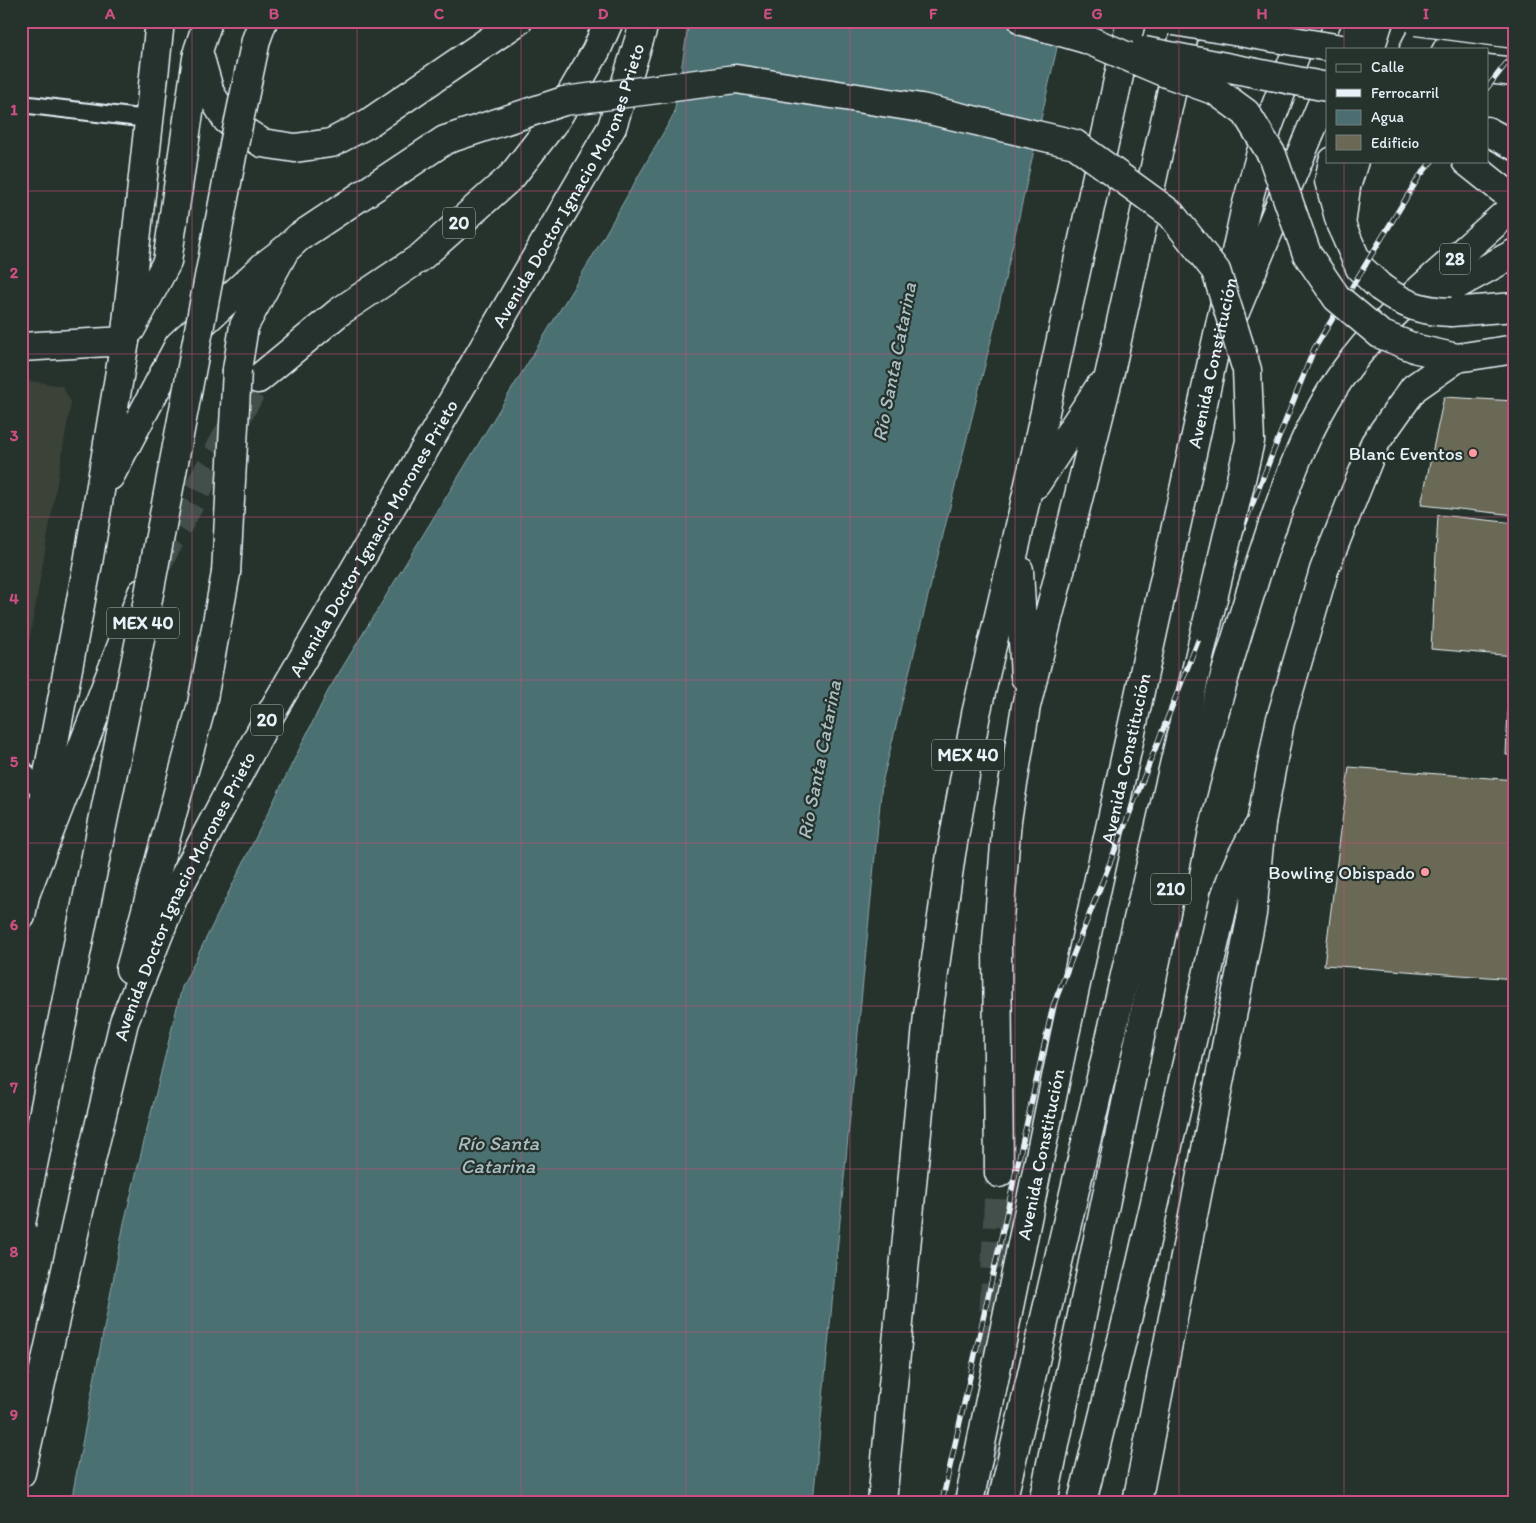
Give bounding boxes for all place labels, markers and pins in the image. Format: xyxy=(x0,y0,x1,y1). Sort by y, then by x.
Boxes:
place label: Blanc Eventos xyxy=(1349,442,1463,465)
marker: Blanc Eventos xyxy=(1467,447,1479,459)
place label: Bowling Obispado xyxy=(1268,861,1415,884)
marker: Bowling Obispado xyxy=(1419,866,1431,878)

